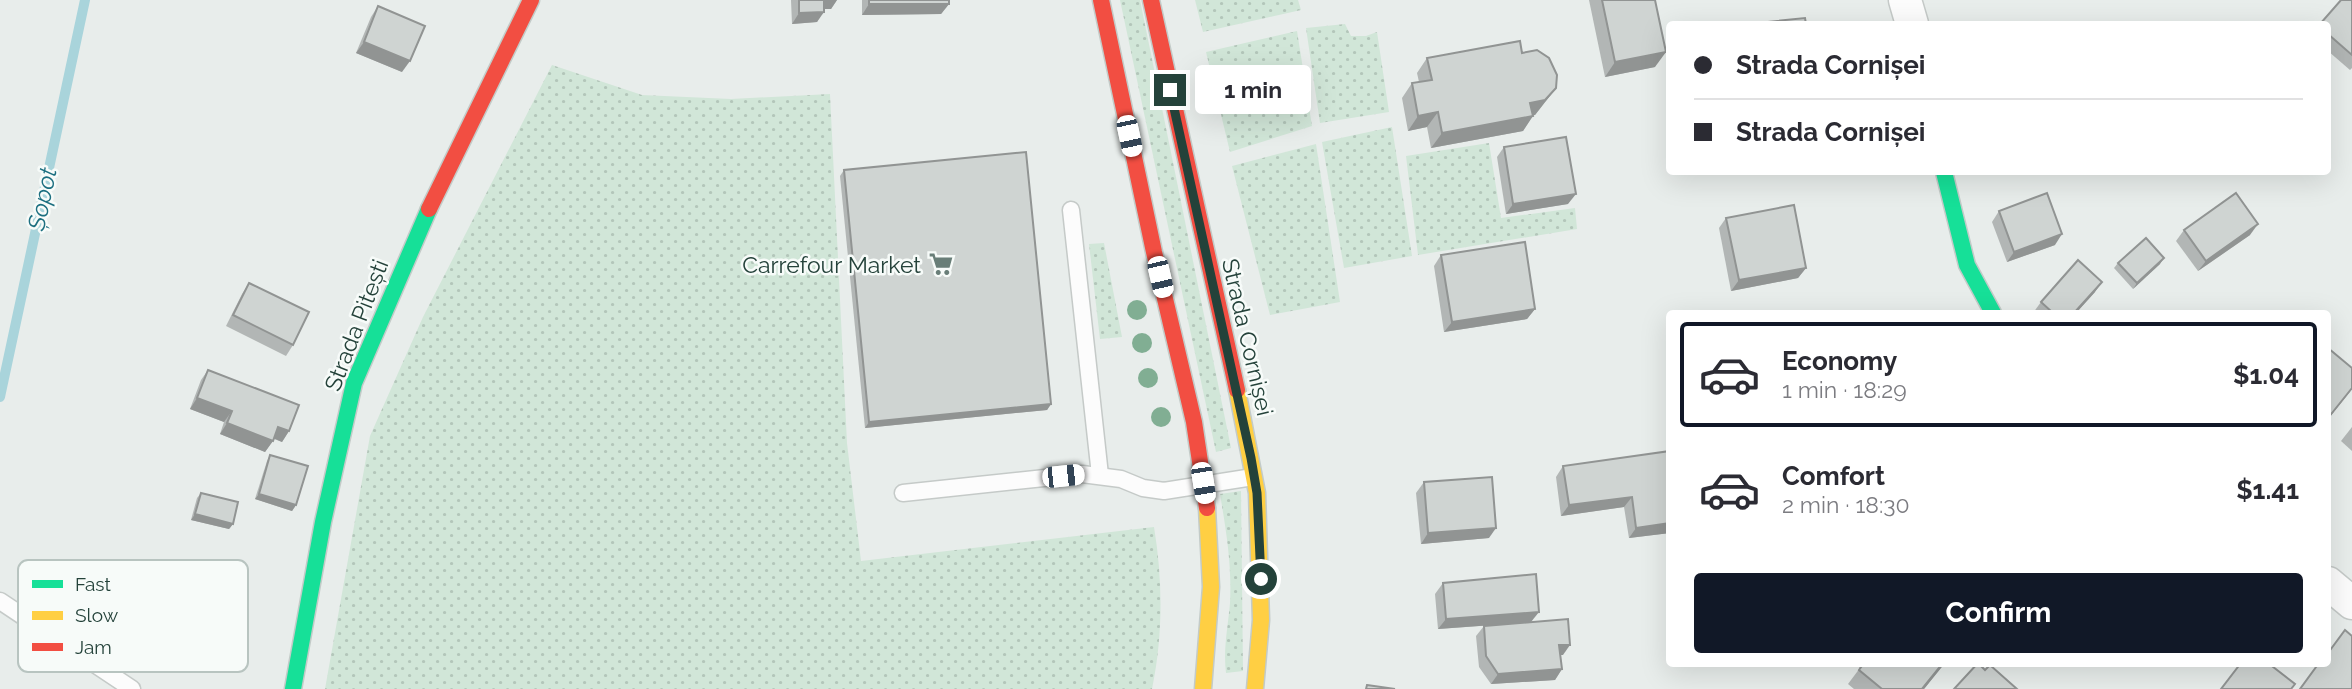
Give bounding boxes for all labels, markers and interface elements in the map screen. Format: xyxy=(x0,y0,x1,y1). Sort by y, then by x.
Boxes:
text: Strada Cornișei xyxy=(1736,50,1925,80)
callout: 1 min xyxy=(1194,66,1310,114)
route end xyxy=(1154,74,1186,106)
text: 1 min xyxy=(1224,76,1282,103)
car xyxy=(1115,113,1144,159)
text: Strada Cornișei xyxy=(1736,117,1925,147)
water label: Șopot xyxy=(21,165,63,234)
supermarket icon: Carrefour Market xyxy=(927,250,955,278)
place label: Carrefour Market xyxy=(742,251,921,278)
car xyxy=(1146,254,1175,300)
street label: Strada Pitești xyxy=(319,255,393,395)
street label: Strada Cornișei xyxy=(1217,256,1279,418)
icon: car xyxy=(1698,343,1761,406)
text: Economy xyxy=(1782,346,1897,376)
text: $1.04 xyxy=(2233,360,2299,390)
text: 1 min · 18:29 xyxy=(1782,376,1907,403)
icon: car xyxy=(1698,458,1761,521)
car xyxy=(1190,461,1217,505)
text: Comfort xyxy=(1782,461,1885,491)
car xyxy=(1042,463,1085,489)
text: $1.41 xyxy=(2236,475,2299,505)
text: 2 min · 18:30 xyxy=(1782,491,1910,518)
legend xyxy=(18,560,248,672)
route start xyxy=(1245,563,1277,595)
text: Fast xyxy=(75,573,111,595)
button: Confirm xyxy=(1694,573,2303,653)
text: Slow xyxy=(75,604,119,626)
text: Jam xyxy=(75,636,112,658)

